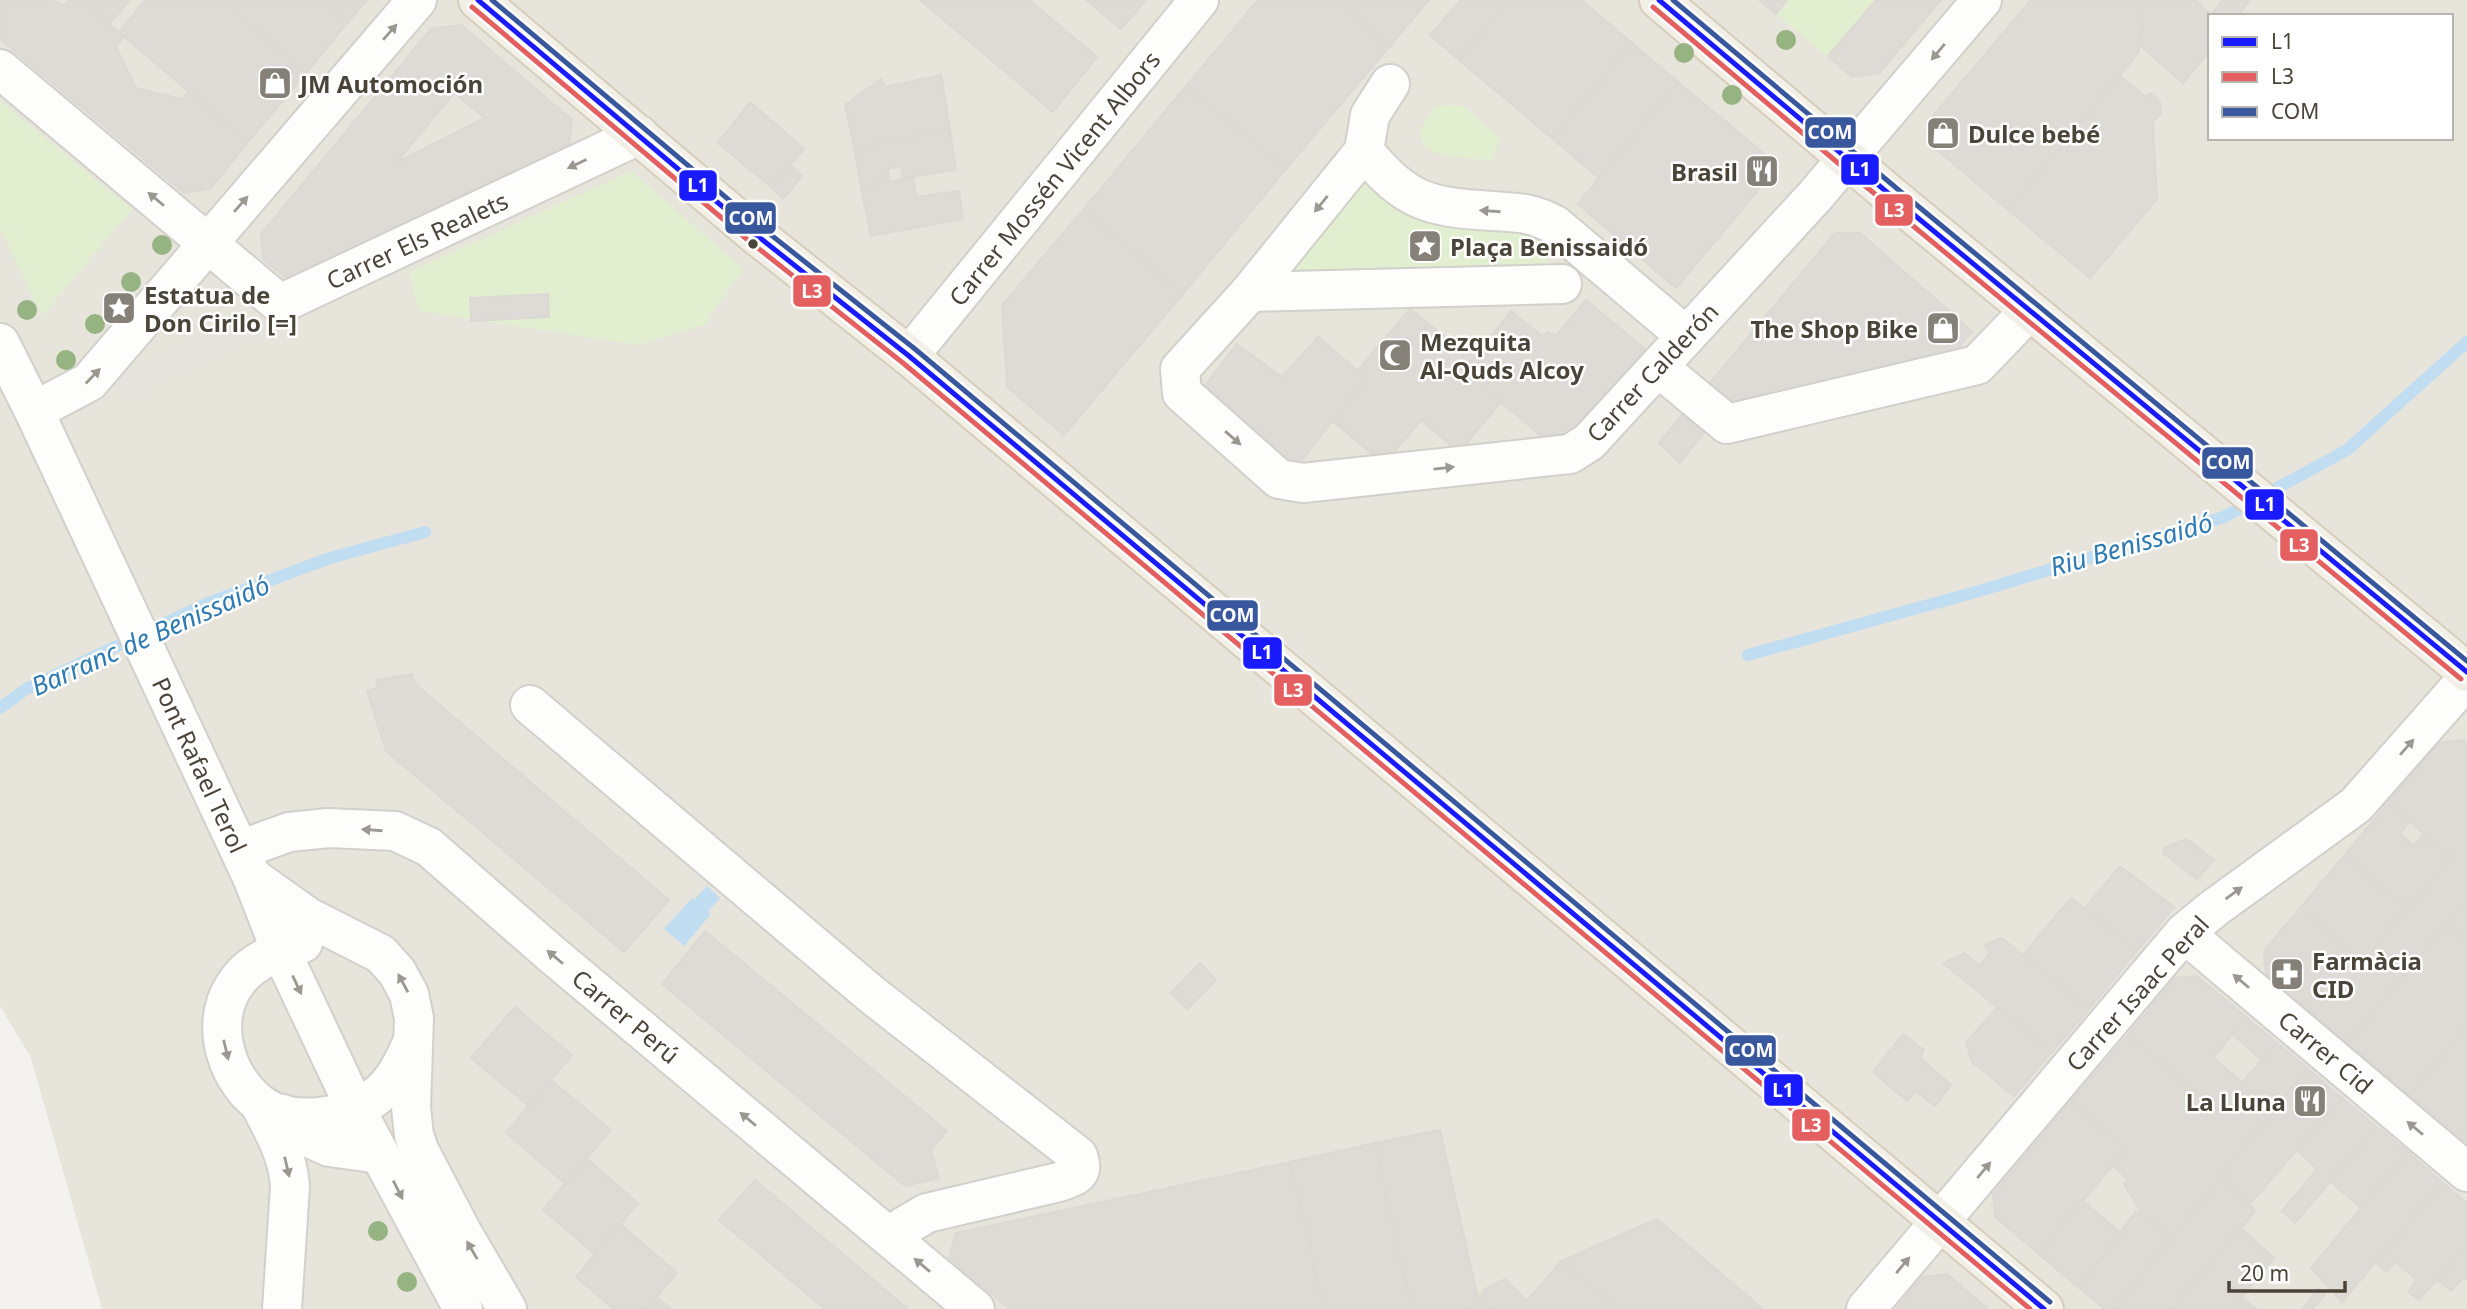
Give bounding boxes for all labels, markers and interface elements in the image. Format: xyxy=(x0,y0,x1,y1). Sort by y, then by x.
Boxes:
legend xyxy=(2208,14,2453,140)
one-way arrow xyxy=(382,23,398,41)
text: L1 xyxy=(2271,27,2294,55)
street label: Carrer Mossén Vicent Albors xyxy=(941,44,1167,312)
one-way arrow xyxy=(1931,44,1946,61)
text: L3 xyxy=(2271,62,2294,90)
shop icon: JM Automoción xyxy=(256,64,294,102)
place label: JM Automoción xyxy=(298,67,483,100)
text: COM xyxy=(2271,97,2319,125)
shop icon: Dulce bebé xyxy=(1924,114,1962,152)
line badge: COM xyxy=(1804,116,1857,149)
place label: Dulce bebé xyxy=(1968,117,2100,150)
text: COM xyxy=(1808,119,1852,145)
restaurant icon: Brasil xyxy=(1743,152,1781,190)
line badge: L1 xyxy=(1840,153,1880,186)
place label: Brasil xyxy=(1671,155,1738,188)
text: L1 xyxy=(1849,156,1871,182)
one-way arrow xyxy=(567,159,587,170)
line badge: L1 xyxy=(678,169,718,202)
text: L1 xyxy=(687,172,709,198)
street label: Carrer Els Realets xyxy=(321,183,513,297)
one-way arrow xyxy=(147,191,165,207)
line badge: L3 xyxy=(1874,193,1914,227)
one-way arrow xyxy=(1314,195,1329,212)
one-way arrow xyxy=(233,196,248,213)
text: L3 xyxy=(1883,197,1905,223)
line badge: COM xyxy=(724,201,777,235)
text: COM xyxy=(729,205,773,231)
one-way arrow xyxy=(1479,205,1501,216)
place icon: Plaça Benissaidó xyxy=(1406,227,1444,265)
place label: Plaça Benissaidó xyxy=(1450,230,1648,263)
unlabelled marker xyxy=(746,237,760,251)
line badge: L3 xyxy=(792,274,832,308)
place label: Estatua de Don Cirilo [=] xyxy=(144,278,297,339)
text: L3 xyxy=(801,278,823,304)
place icon: Estatua de Don Cirilo [=] xyxy=(100,289,138,327)
street label: Carrer Calderón xyxy=(1579,295,1725,449)
shop icon: The Shop Bike xyxy=(1924,309,1962,347)
place label: The Shop Bike xyxy=(1750,312,1918,345)
place label: Mezquita Al-Quds Alcoy xyxy=(1420,325,1584,386)
mosque icon: Mezquita Al-Quds Alcoy xyxy=(1376,336,1414,374)
one-way arrow xyxy=(84,368,101,385)
one-way arrow xyxy=(1224,430,1242,446)
line badge: COM xyxy=(2201,446,2254,480)
text: COM xyxy=(2206,449,2250,475)
one-way arrow xyxy=(1433,462,1455,473)
line badge: L1 xyxy=(2244,488,2285,521)
text: L1 xyxy=(2254,491,2276,517)
water label: Riu Benissaidó xyxy=(2046,504,2216,584)
line badge: L3 xyxy=(2279,528,2319,562)
text: L3 xyxy=(2288,532,2310,558)
water label: Barranc de Benissaidó xyxy=(25,566,275,704)
line badge: COM xyxy=(1206,599,1259,632)
text: COM xyxy=(1210,602,1254,628)
line badge: L1 xyxy=(1242,636,1283,670)
text: L1 xyxy=(1251,639,1273,665)
street label: Pont Rafael Terol xyxy=(145,672,255,858)
line badge: L3 xyxy=(1273,673,1313,707)
text: L3 xyxy=(1282,677,1304,703)
one-way arrow xyxy=(2399,738,2415,756)
one-way arrow xyxy=(361,824,383,835)
one-way arrow xyxy=(2225,886,2243,900)
street label: Carrer Isaac Peral xyxy=(2058,908,2216,1078)
place label: Farmàcia CID xyxy=(2312,944,2422,1005)
one-way arrow xyxy=(547,950,564,965)
pharmacy icon: Farmàcia CID xyxy=(2268,955,2306,993)
street label: Carrer Perú xyxy=(565,961,687,1071)
one-way arrow xyxy=(397,973,409,993)
one-way arrow xyxy=(2232,973,2250,989)
one-way arrow xyxy=(291,975,302,995)
street label: Carrer Cid xyxy=(2272,1003,2380,1101)
line badge: COM xyxy=(1724,1034,1777,1067)
text: COM xyxy=(1729,1037,1773,1063)
one-way arrow xyxy=(220,1039,231,1061)
line badge: L1 xyxy=(1763,1073,1804,1107)
text: L1 xyxy=(1772,1077,1794,1103)
restaurant icon: La Lluna xyxy=(2291,1082,2329,1120)
place label: La Lluna xyxy=(2186,1085,2286,1118)
line badge: L3 xyxy=(1791,1108,1831,1142)
one-way arrow xyxy=(740,1112,757,1127)
text: L3 xyxy=(1800,1112,1822,1138)
one-way arrow xyxy=(2406,1121,2423,1136)
one-way arrow xyxy=(282,1157,293,1179)
one-way arrow xyxy=(1976,1162,1991,1179)
one-way arrow xyxy=(392,1180,404,1200)
one-way arrow xyxy=(466,1241,478,1260)
scale bar xyxy=(2229,1250,2344,1294)
one-way arrow xyxy=(1895,1257,1910,1274)
one-way arrow xyxy=(914,1258,931,1273)
text: 20 m xyxy=(2240,1259,2289,1287)

